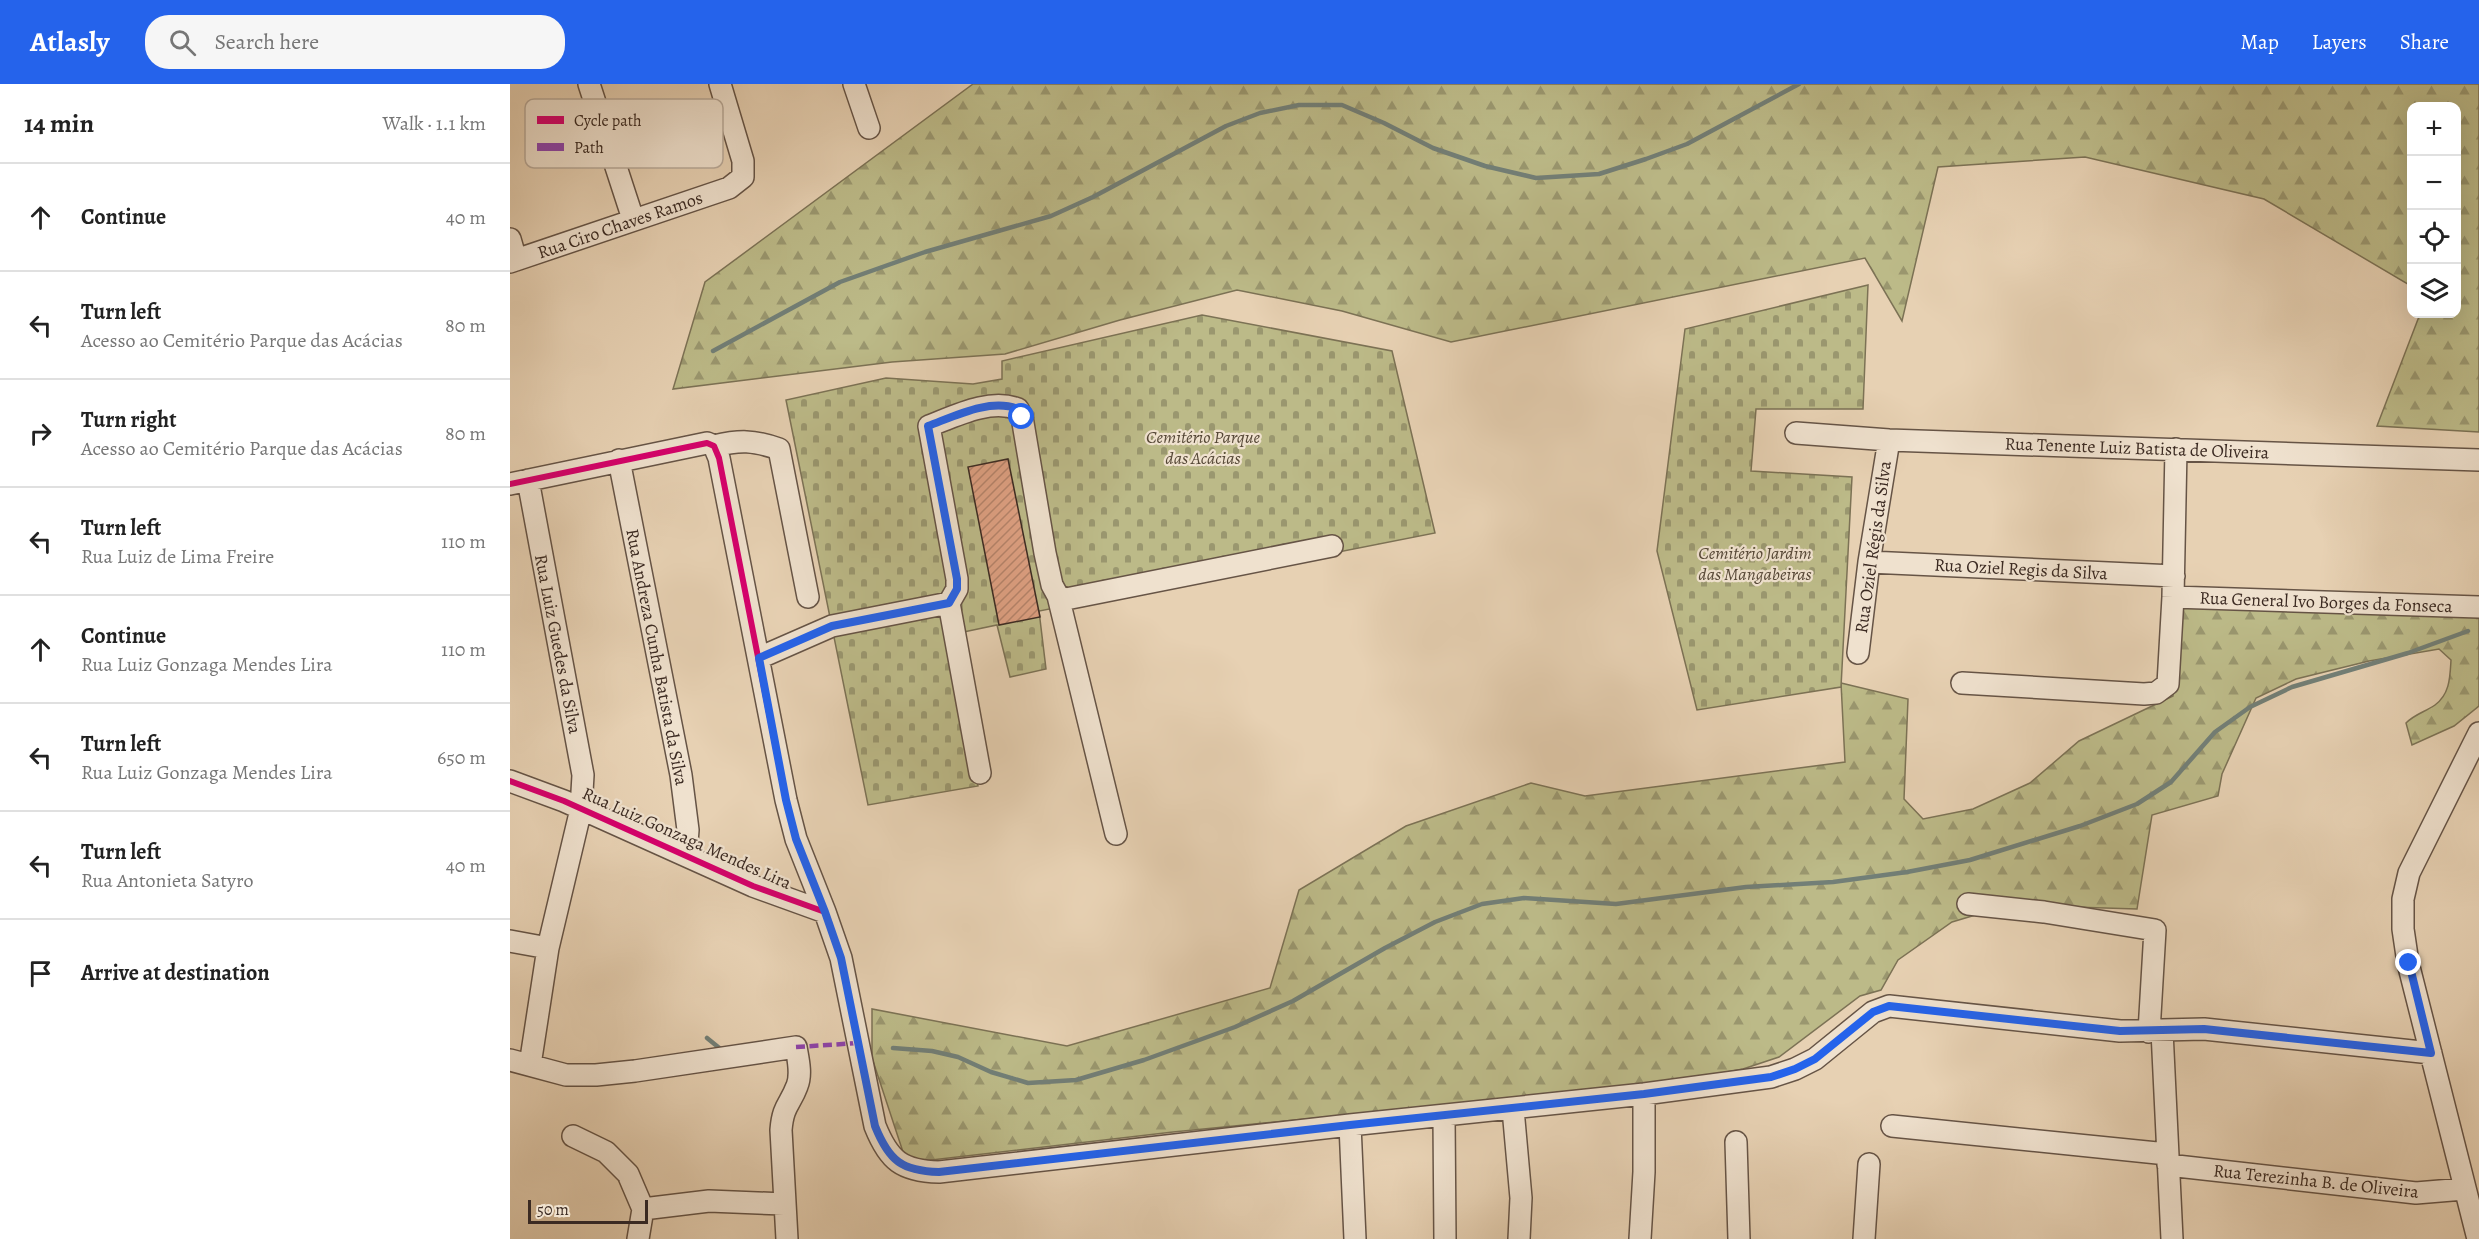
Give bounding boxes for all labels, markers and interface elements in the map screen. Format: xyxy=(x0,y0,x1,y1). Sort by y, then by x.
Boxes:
search box xyxy=(145,15,565,69)
text: Atlasly xyxy=(30,23,109,61)
icon: search xyxy=(166,26,199,59)
text: Search here xyxy=(214,27,319,57)
text: Map xyxy=(2240,28,2279,56)
text: Layers xyxy=(2312,28,2367,56)
text: Share xyxy=(2400,28,2449,56)
legend xyxy=(525,99,723,168)
map controls xyxy=(2407,102,2461,318)
button: + xyxy=(2407,102,2461,156)
text: 14 min xyxy=(24,106,94,141)
text: Walk · 1.1 km xyxy=(383,110,486,137)
text: Cycle path xyxy=(574,110,642,132)
text: Path xyxy=(574,137,604,159)
button: − xyxy=(2407,156,2461,210)
street label: Rua Ciro Chaves Ramos xyxy=(534,185,706,265)
icon: ahead xyxy=(24,201,57,234)
text: Continue xyxy=(81,202,166,232)
text: 40 m xyxy=(446,204,486,231)
button: locate xyxy=(2407,210,2461,264)
button: layers xyxy=(2407,264,2461,318)
text: Turn left xyxy=(81,297,161,327)
icon: left xyxy=(24,309,57,342)
text: 80 m xyxy=(445,312,486,339)
text: Acesso ao Cemitério Parque das Acácias xyxy=(81,327,403,354)
route start xyxy=(1008,403,1034,429)
text: Turn right xyxy=(81,405,177,435)
icon: right xyxy=(24,417,57,450)
text: 80 m xyxy=(445,420,486,447)
park label: Cemitério Parque das Acácias xyxy=(1146,425,1260,470)
street label: Rua Tenente Luiz Batista de Oliveira xyxy=(2004,431,2270,465)
text: Acesso ao Cemitério Parque das Acácias xyxy=(81,435,403,462)
street label: Rua Oziel Régis da Silva xyxy=(1849,459,1897,635)
text: Turn left xyxy=(81,513,161,543)
icon: left xyxy=(24,525,57,558)
street label: Rua Andreza Cunha Batista da Silva xyxy=(620,527,694,788)
text: 110 m xyxy=(441,528,486,555)
park label: Cemitério Jardim das Mangabeiras xyxy=(1698,541,1812,586)
text: Rua Luiz de Lima Freire xyxy=(81,543,274,570)
street label: Rua Luiz Guedes da Silva xyxy=(529,552,587,736)
street label: Rua Oziel Regis da Silva xyxy=(1934,552,2109,586)
street label: Rua General Ivo Borges da Fonseca xyxy=(2199,586,2454,618)
text: Continue xyxy=(81,621,166,651)
icon: ahead xyxy=(24,633,57,666)
text: 110 m xyxy=(441,636,486,663)
text: Rua Luiz Gonzaga Mendes Lira xyxy=(81,651,333,678)
text: Turn left xyxy=(81,729,161,759)
icon: left xyxy=(24,741,57,774)
text: 650 m xyxy=(437,744,486,771)
text: Rua Luiz Gonzaga Mendes Lira xyxy=(81,759,333,786)
street label: Rua Luiz Gonzaga Mendes Lira xyxy=(579,781,796,895)
text: Turn left xyxy=(81,837,161,867)
icon: left xyxy=(24,849,57,882)
text: 40 m xyxy=(446,852,486,879)
text: Rua Antonieta Satyro xyxy=(81,867,253,894)
route end xyxy=(2395,949,2421,975)
icon: arrive xyxy=(24,957,57,990)
text: Arrive at destination xyxy=(81,958,270,988)
street label: Rua Terezinha B. de Oliveira xyxy=(2212,1158,2421,1204)
scale bar xyxy=(528,1197,648,1224)
text: 50 m xyxy=(537,1199,569,1221)

